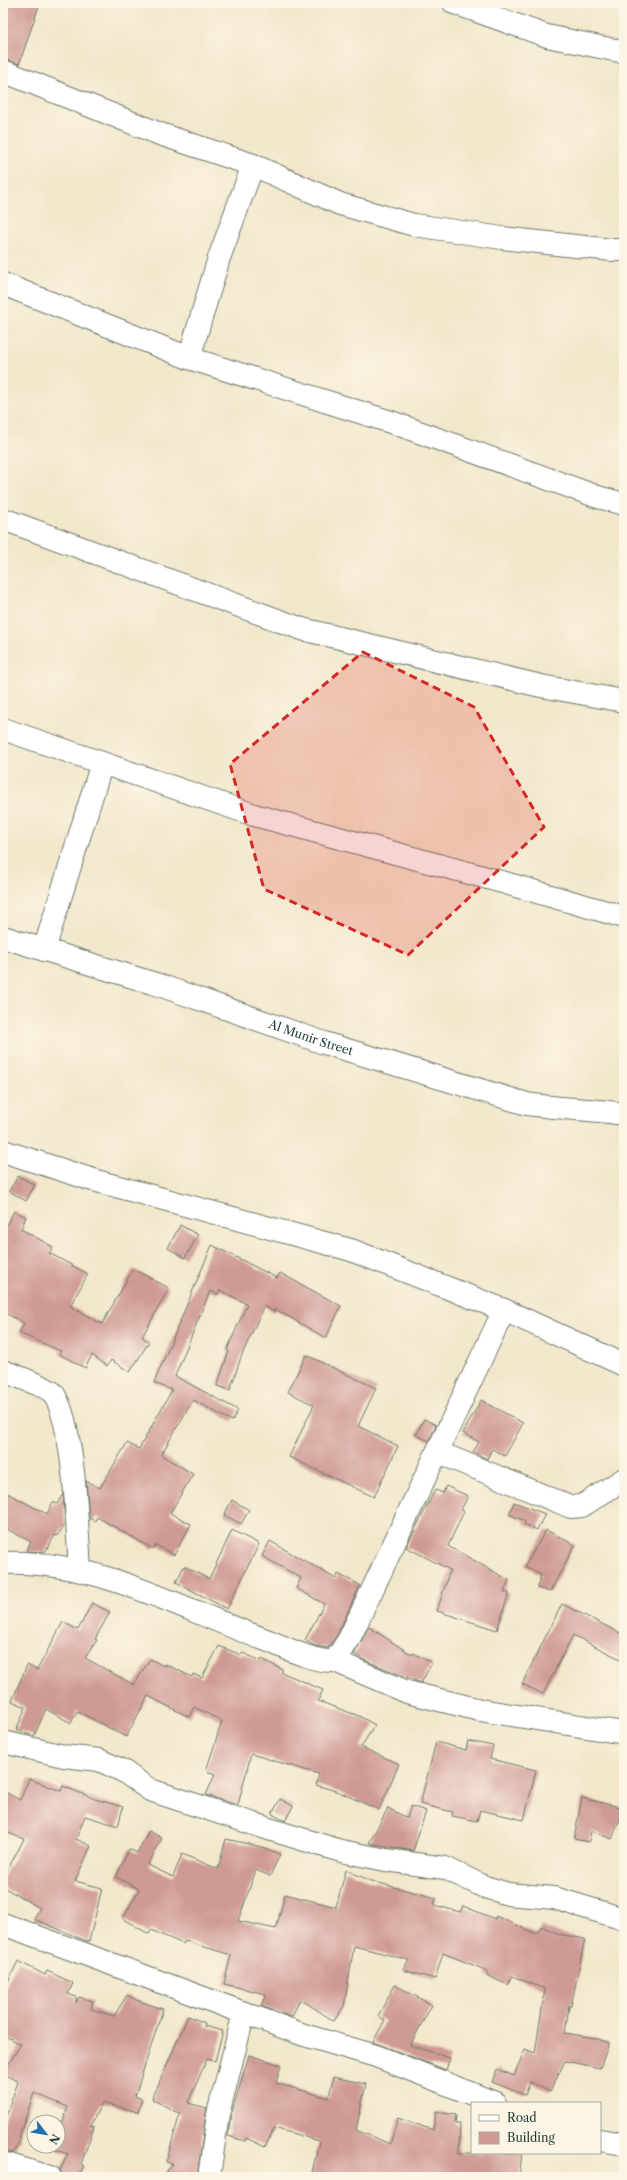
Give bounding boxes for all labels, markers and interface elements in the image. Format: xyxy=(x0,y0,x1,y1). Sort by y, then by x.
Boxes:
street label: Al Munir Street xyxy=(266,1016,356,1059)
legend xyxy=(471,2102,601,2154)
text: Road xyxy=(507,2110,537,2125)
north arrow xyxy=(26,2114,66,2154)
text: Building xyxy=(507,2130,555,2145)
text: N xyxy=(46,2131,63,2147)

